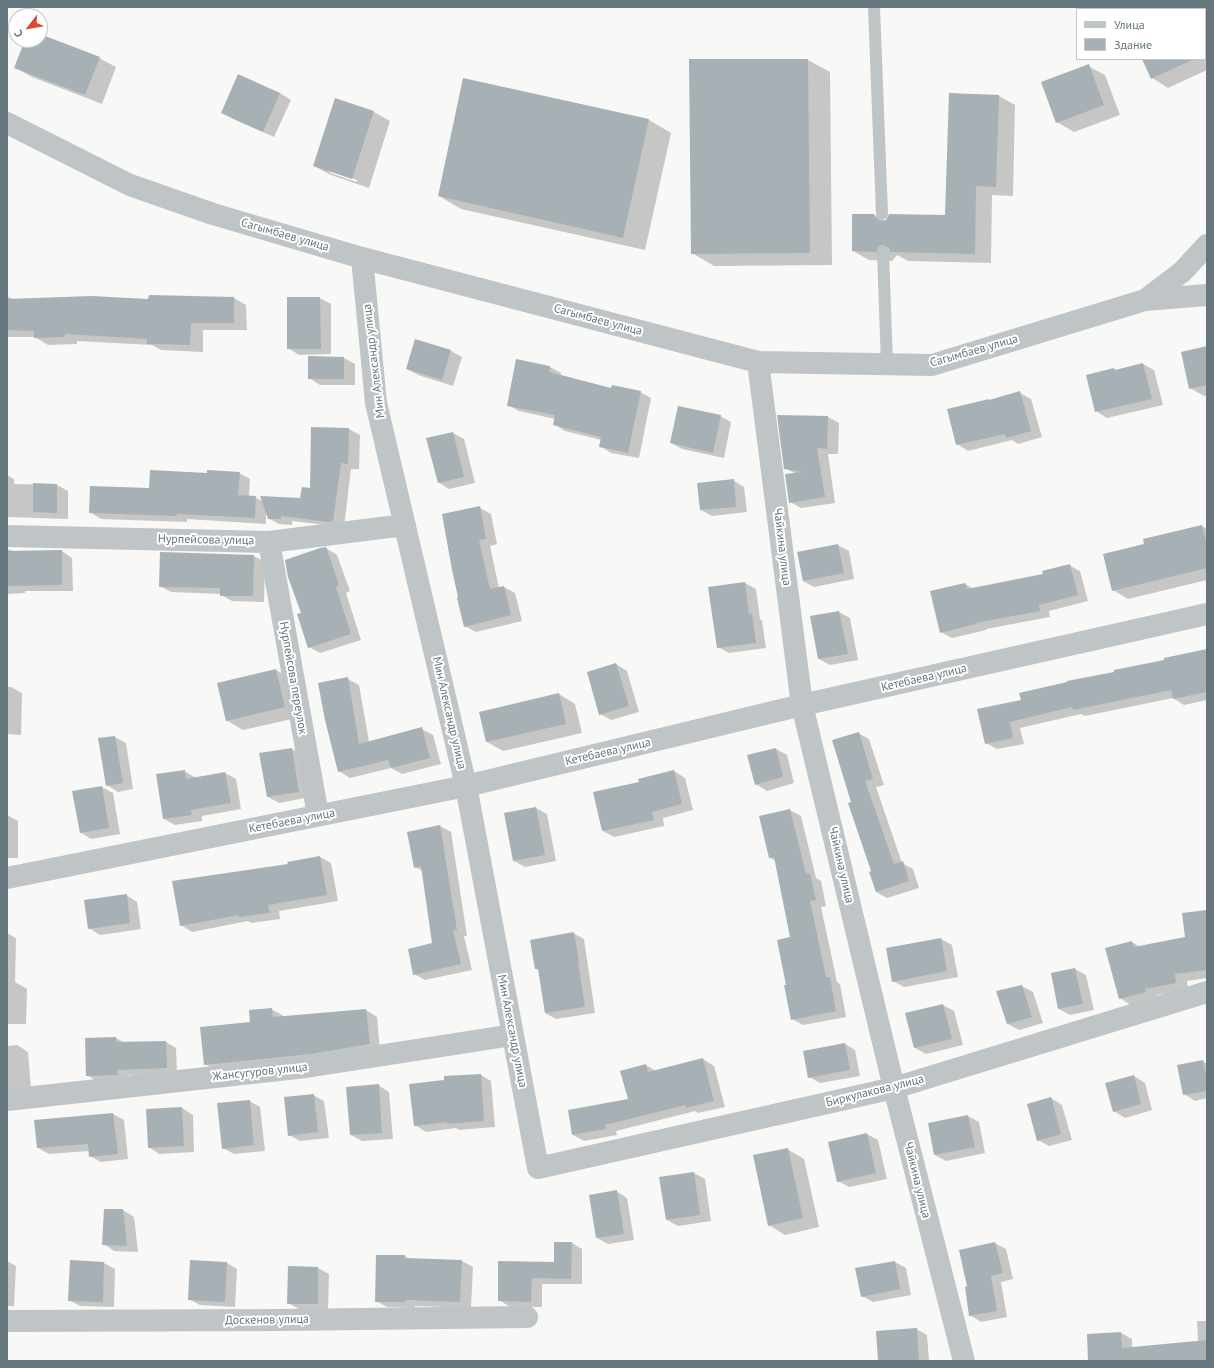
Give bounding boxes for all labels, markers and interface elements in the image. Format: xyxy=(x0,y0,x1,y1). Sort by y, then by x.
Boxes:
north arrow xyxy=(8,8,48,48)
legend xyxy=(1076,8,1206,60)
text: Улица xyxy=(1114,17,1145,32)
text: С xyxy=(11,27,26,40)
text: Здание xyxy=(1114,37,1152,52)
street label: Сагымбаев улица xyxy=(239,216,331,254)
street label: Сагымбаев улица xyxy=(552,301,644,339)
street label: Мин Александр улица xyxy=(360,303,388,419)
street label: Сагымбаев улица xyxy=(928,332,1020,370)
street label: Чайкина улица xyxy=(770,507,794,587)
street label: Нурпейсова улица xyxy=(158,532,254,548)
street label: Нурпейсова переулок xyxy=(276,620,310,736)
street label: Мин Александр улица xyxy=(429,655,469,771)
street label: Кетебаева улица xyxy=(880,661,968,695)
street label: Кетебаева улица xyxy=(564,735,652,769)
street label: Кетебаева улица xyxy=(248,806,336,836)
street label: Чайкина улица xyxy=(825,825,857,905)
street label: Мин Александр улица xyxy=(494,973,530,1089)
street label: Жансугуров улица xyxy=(212,1060,308,1084)
street label: Биркулакова улица xyxy=(824,1072,926,1110)
street label: Чайкина улица xyxy=(901,1140,933,1220)
street label: Доскенов улица xyxy=(225,1312,309,1328)

